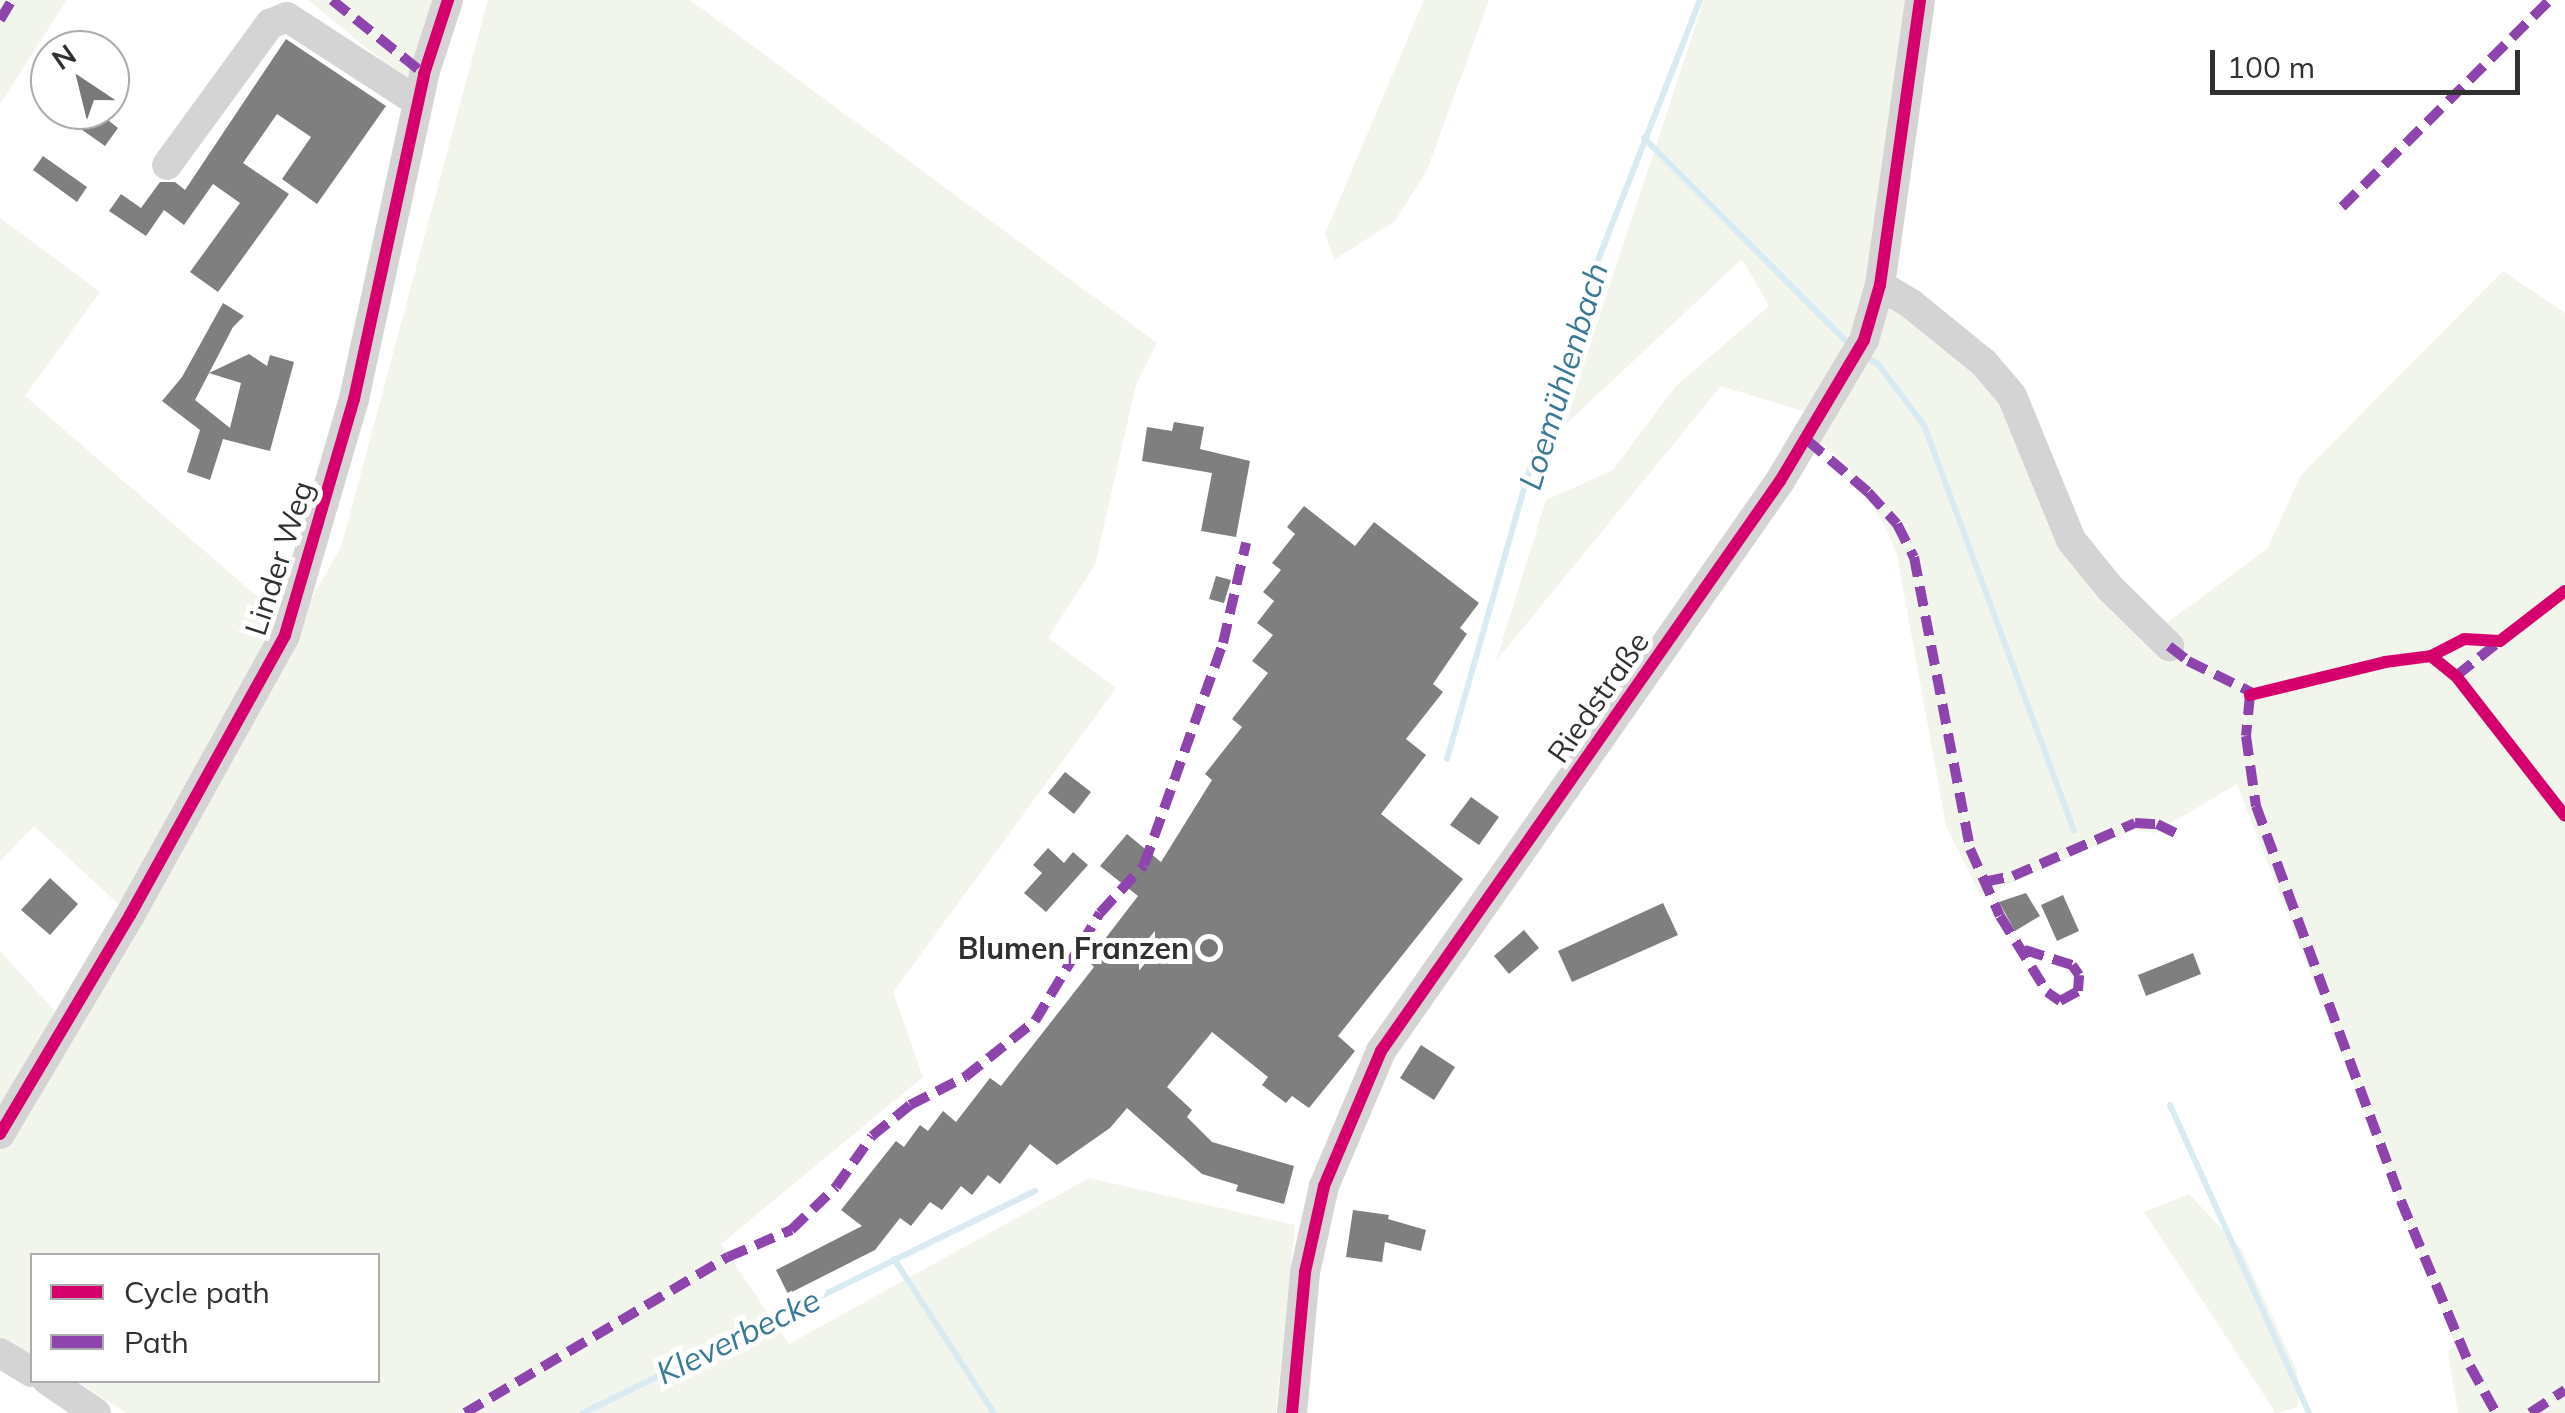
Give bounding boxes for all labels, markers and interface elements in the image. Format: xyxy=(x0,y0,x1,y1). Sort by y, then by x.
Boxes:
north arrow xyxy=(30,30,130,130)
scale bar xyxy=(2215,30,2525,92)
text: N xyxy=(45,36,82,77)
text: 100 m xyxy=(2227,48,2315,86)
water label: Loemühlenbach xyxy=(1510,258,1616,494)
street label: Linder Weg xyxy=(237,476,321,640)
street label: Riedstraße xyxy=(1540,625,1656,769)
place label: Blumen Franzen xyxy=(958,930,1189,966)
marker: Blumen Franzen xyxy=(1198,937,1220,959)
legend xyxy=(30,1253,380,1383)
text: Cycle path xyxy=(124,1273,270,1311)
water label: Kleverbecke xyxy=(650,1280,826,1392)
text: Path xyxy=(124,1323,189,1361)

